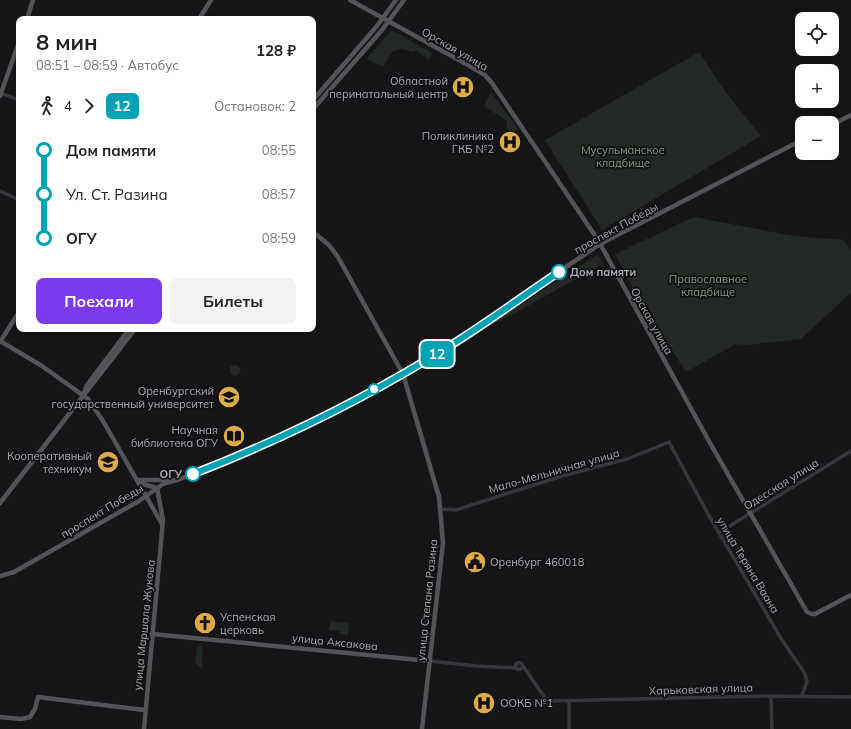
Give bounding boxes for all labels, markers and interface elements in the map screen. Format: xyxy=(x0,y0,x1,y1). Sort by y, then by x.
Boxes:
map controls xyxy=(795,12,839,160)
button: locate xyxy=(795,12,839,56)
street label: Орская улица xyxy=(419,24,491,74)
text: 8 мин xyxy=(36,28,98,56)
text: 128 ₽ xyxy=(256,41,296,60)
text: 08:51 – 08:59 · Автобус xyxy=(36,57,179,73)
button: + xyxy=(795,64,839,108)
place label: Областной перинатальный центр xyxy=(329,74,448,101)
hospital icon: Областной перинатальный центр xyxy=(450,74,476,100)
icon: walk xyxy=(36,95,58,117)
icon: forward xyxy=(78,95,100,117)
text: 12 xyxy=(114,97,131,115)
text: 4 xyxy=(64,98,72,114)
text: Остановок: 2 xyxy=(214,98,296,114)
button: − xyxy=(795,116,839,160)
place label: Поликлиника ГКБ №2 xyxy=(422,129,494,156)
hospital icon: Поликлиника ГКБ №2 xyxy=(497,129,523,155)
text: Дом памяти xyxy=(66,141,156,160)
text: 08:55 xyxy=(262,142,296,158)
park label: Мусульманское кладбище xyxy=(581,143,665,170)
text: Ул. Ст. Разина xyxy=(66,185,168,204)
text: 08:57 xyxy=(262,186,296,202)
street label: проспект Победы xyxy=(572,199,660,257)
text: ОГУ xyxy=(66,229,97,248)
text: 08:59 xyxy=(262,230,296,246)
marker: Дом памяти xyxy=(551,264,567,280)
place label: Дом памяти xyxy=(570,265,636,279)
park label: Православное кладбище xyxy=(669,272,747,299)
button: Поехали xyxy=(36,278,162,324)
button: Билеты xyxy=(170,278,296,324)
street label: Орская улица xyxy=(628,285,676,357)
line badge: 12 xyxy=(419,341,455,367)
text: 12 xyxy=(429,345,445,363)
unlabelled marker xyxy=(368,383,380,395)
place label: Оренбургский государственный университет xyxy=(51,384,214,411)
school or university icon: Оренбургский государственный университет xyxy=(216,384,242,410)
place label: Научная библиотека ОГУ xyxy=(131,423,219,450)
library icon: Научная библиотека ОГУ xyxy=(221,423,247,449)
street label: Мало-Мельничная улица xyxy=(487,446,621,496)
place label: Кооперативный техникум xyxy=(7,449,92,476)
school or university icon: Кооперативный техникум xyxy=(95,449,121,475)
street label: Одесская улица xyxy=(741,455,821,513)
marker: ОГУ xyxy=(185,466,201,482)
place label: ОГУ xyxy=(160,467,183,481)
street label: проспект Победы xyxy=(58,481,146,541)
street label: улица Теряна Ваана xyxy=(714,514,782,616)
street label: улица Степана Разина xyxy=(414,539,440,661)
public building icon: Оренбург 460018 xyxy=(462,549,488,575)
place label: Оренбург 460018 xyxy=(490,555,585,569)
street label: улица Маршала Жукова xyxy=(130,559,158,691)
church icon: Успенская церковь xyxy=(192,610,218,636)
place label: Успенская церковь xyxy=(219,610,276,637)
street label: улица Аксакова xyxy=(291,631,379,653)
street label: Харьковская улица xyxy=(649,680,753,698)
hospital icon: ООКБ №1 xyxy=(471,690,497,716)
place label: ООКБ №1 xyxy=(500,696,553,710)

